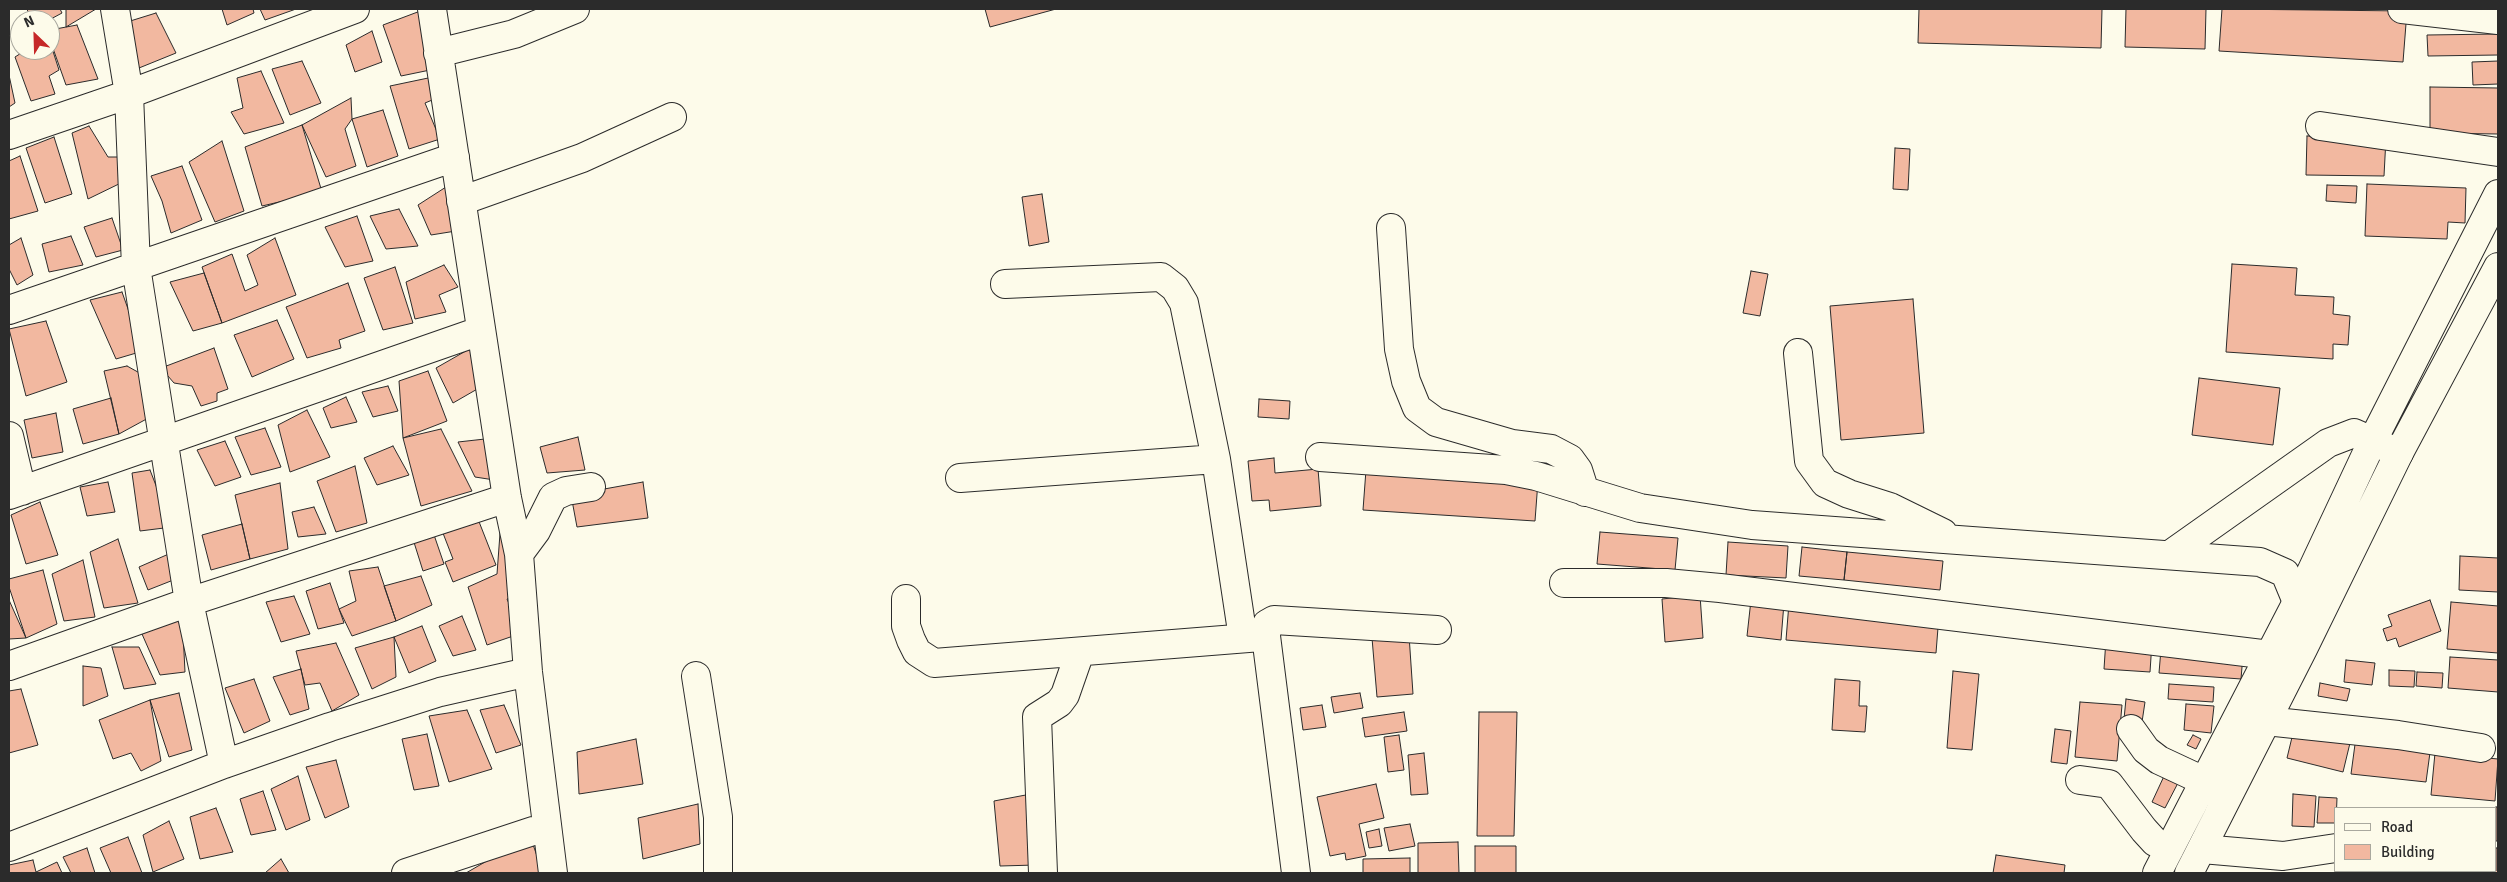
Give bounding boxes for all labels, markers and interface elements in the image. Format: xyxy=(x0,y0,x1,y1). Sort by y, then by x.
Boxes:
north arrow xyxy=(10,10,60,60)
text: N xyxy=(21,12,37,32)
legend xyxy=(2334,807,2497,872)
text: Road xyxy=(2381,818,2413,836)
text: Building xyxy=(2381,843,2435,861)

